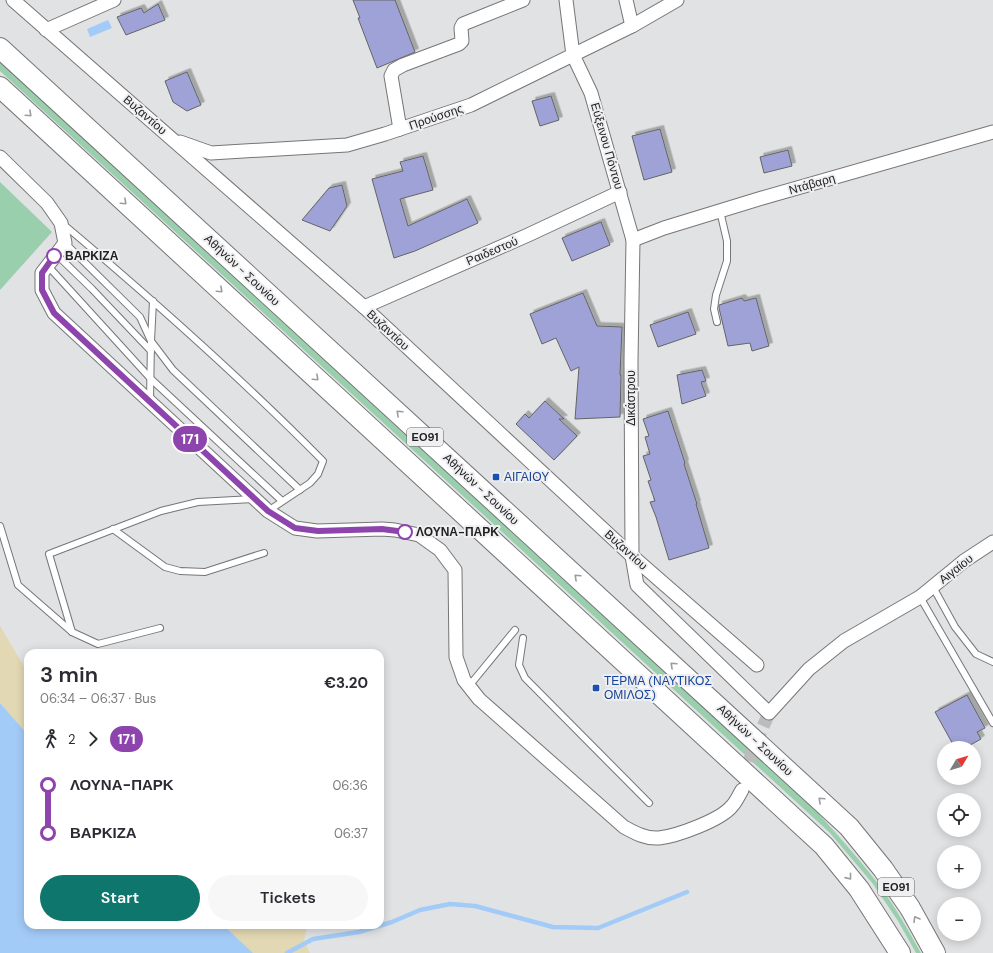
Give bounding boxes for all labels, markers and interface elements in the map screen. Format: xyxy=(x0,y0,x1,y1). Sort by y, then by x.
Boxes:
street label: Βυζαντίου xyxy=(120,92,170,138)
street label: Προύσσης xyxy=(407,100,465,134)
street label: Εύξεινου Πόντου xyxy=(587,101,627,191)
one-way arrow xyxy=(24,109,32,116)
street label: Ντάβαρη xyxy=(787,170,837,198)
one-way arrow xyxy=(119,197,127,204)
street label: Αθήνών - Σουνίου xyxy=(201,231,283,309)
street label: Ραιδεστού xyxy=(464,233,520,269)
marker: ΒΑΡΚΙΖΑ xyxy=(46,248,62,264)
place label: ΒΑΡΚΙΖΑ xyxy=(65,248,119,264)
one-way arrow xyxy=(215,285,223,293)
street label: Βυζαντίου xyxy=(363,306,413,354)
street label: Δικάστρου xyxy=(623,370,639,426)
one-way arrow xyxy=(311,373,318,380)
one-way arrow xyxy=(396,411,404,418)
line badge: 171 xyxy=(167,426,213,452)
road number: ΕΟ91 xyxy=(407,428,443,446)
text: 171 xyxy=(181,430,199,448)
street label: Αθήνών - Σουνίου xyxy=(440,450,522,528)
place label: ΑΙΓΑΙΟΥ xyxy=(504,469,549,485)
marker: ΑΙΓΑΙΟΥ xyxy=(491,472,501,482)
marker: ΛΟΥΝΑ-ΠΑΡΚ xyxy=(397,524,413,540)
place label: ΛΟΥΝΑ-ΠΑΡΚ xyxy=(416,524,499,540)
street label: Βυζαντίου xyxy=(601,526,651,574)
street label: Αιγαίου xyxy=(936,551,976,587)
one-way arrow xyxy=(575,575,582,582)
text: 3 min xyxy=(40,660,98,689)
one-way arrow xyxy=(670,662,678,670)
text: €3.20 xyxy=(324,673,368,693)
place label: ΤΕΡΜΑ (ΝΑΥΤΙΚΟΣ ΟΜΙΛΟΣ) xyxy=(604,673,712,703)
marker: ΤΕΡΜΑ (ΝΑΥΤΙΚΟΣ ΟΜΙΛΟΣ) xyxy=(591,683,601,693)
text: 06:34 – 06:37 · Bus xyxy=(40,690,156,707)
street label: Αθήνών - Σουνίου xyxy=(714,701,796,779)
icon: walk xyxy=(40,728,62,750)
icon: forward xyxy=(82,728,104,750)
text: 171 xyxy=(118,730,135,748)
text: 2 xyxy=(68,731,76,748)
north arrow xyxy=(937,741,981,785)
map controls xyxy=(937,741,981,941)
text: ΛΟΥΝΑ-ΠΑΡΚ xyxy=(70,775,174,795)
text: 06:36 xyxy=(332,777,368,794)
button: locate xyxy=(937,793,981,837)
one-way arrow xyxy=(818,798,825,805)
text: ΒΑΡΚΙΖΑ xyxy=(70,823,137,843)
text: 06:37 xyxy=(334,825,368,842)
button: + xyxy=(937,845,981,889)
one-way arrow xyxy=(844,872,851,879)
button: Start xyxy=(40,875,200,921)
button: Tickets xyxy=(208,875,368,921)
road number: ΕΟ91 xyxy=(878,878,914,896)
button: − xyxy=(937,897,981,941)
one-way arrow xyxy=(913,916,920,923)

